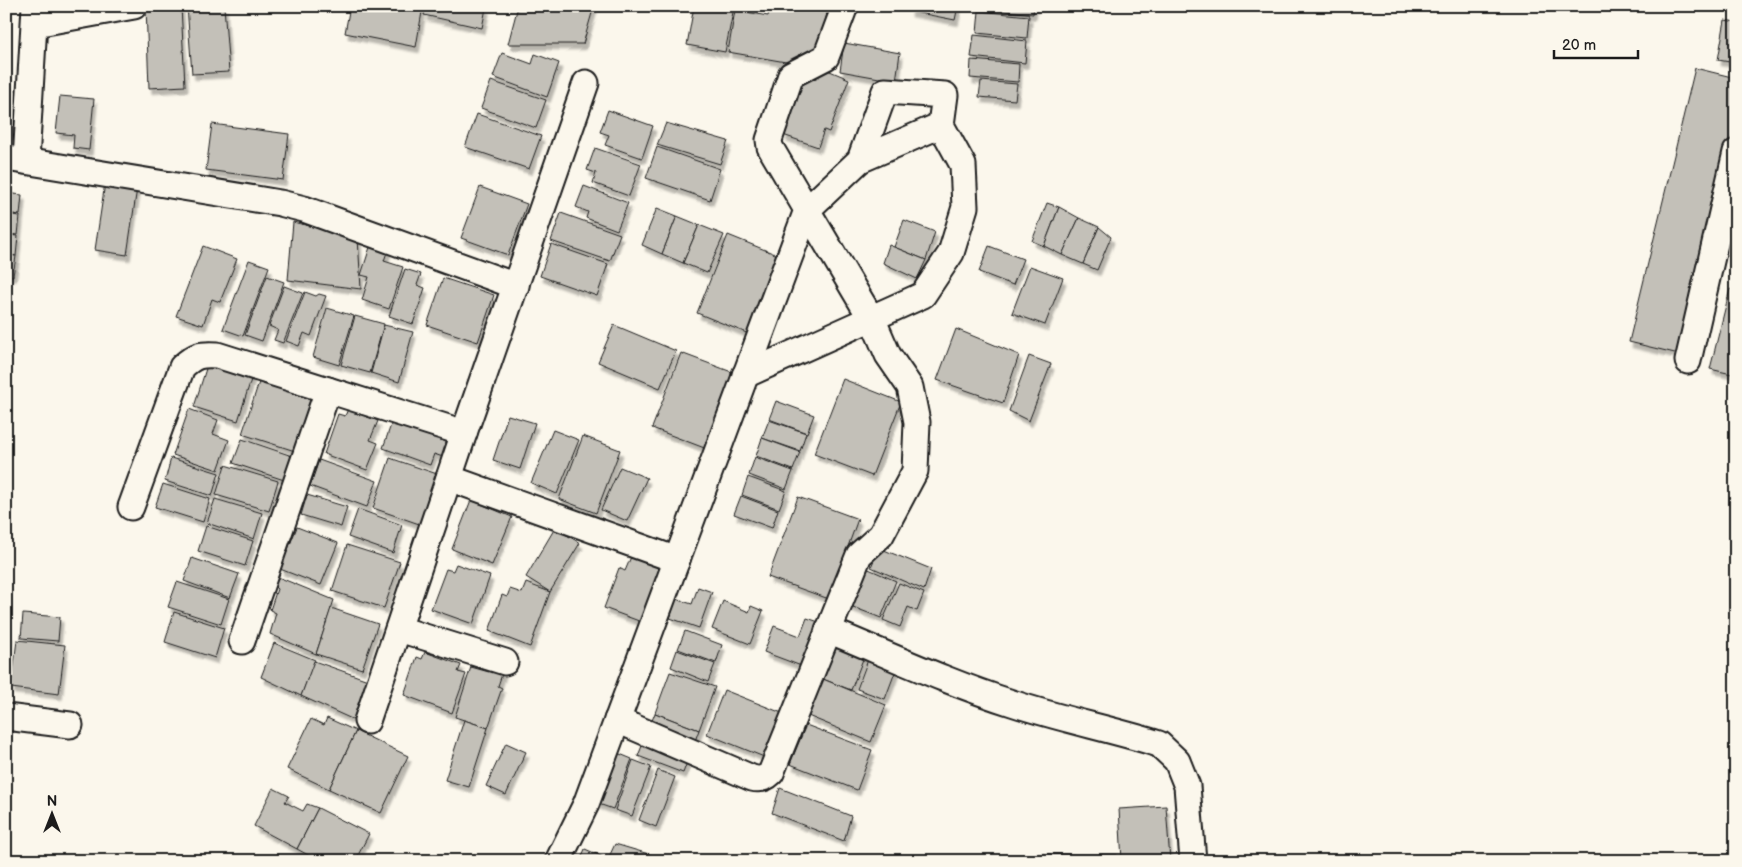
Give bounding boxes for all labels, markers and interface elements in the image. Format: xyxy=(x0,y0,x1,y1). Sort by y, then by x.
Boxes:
scale bar xyxy=(1554,28,1638,60)
text: 20 m xyxy=(1562,36,1596,55)
north arrow xyxy=(28,790,78,840)
text: N xyxy=(47,793,57,810)

